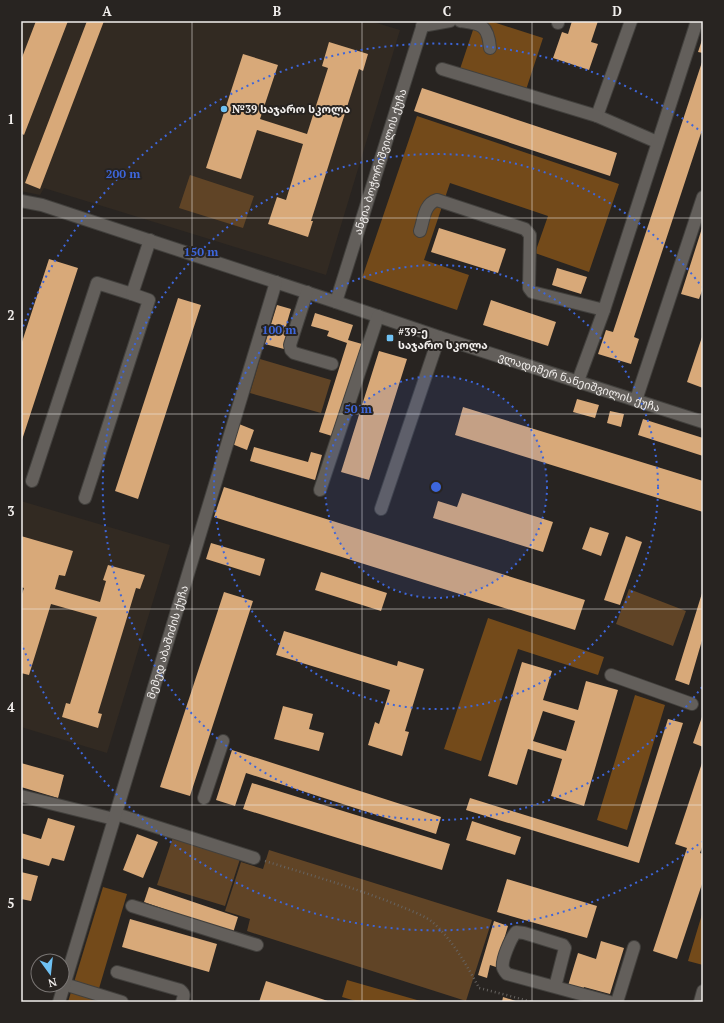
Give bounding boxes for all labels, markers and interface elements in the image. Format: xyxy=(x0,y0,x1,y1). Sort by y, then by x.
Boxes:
text: A xyxy=(102,2,112,20)
text: B xyxy=(273,2,281,20)
text: C xyxy=(443,2,451,20)
text: D xyxy=(612,2,622,20)
street label: ანგია ბოჭორიშვილის ქუჩა xyxy=(351,87,409,236)
place label: №39 საჯარო სკოლა xyxy=(232,102,350,116)
marker: №39 საჯარო სკოლა xyxy=(219,104,229,114)
text: 1 xyxy=(7,110,15,128)
text: 200 m xyxy=(106,166,140,181)
text: 150 m xyxy=(184,244,218,259)
text: 2 xyxy=(7,306,15,324)
text: 100 m xyxy=(262,322,296,337)
place label: #39-ე საჯარო სკოლა xyxy=(398,325,488,352)
marker: #39-ე საჯარო სკოლა xyxy=(385,333,395,343)
street label: ვლადიმერ ნანეიშვილის ქუჩა xyxy=(496,350,662,415)
text: 50 m xyxy=(344,401,372,416)
centre of rings xyxy=(429,480,443,494)
text: 3 xyxy=(7,502,15,520)
street label: მემედ აბაშიძის ქუჩა xyxy=(144,583,191,701)
text: 4 xyxy=(7,698,15,716)
text: 5 xyxy=(7,894,15,912)
north arrow xyxy=(30,953,70,993)
text: N xyxy=(46,975,58,991)

